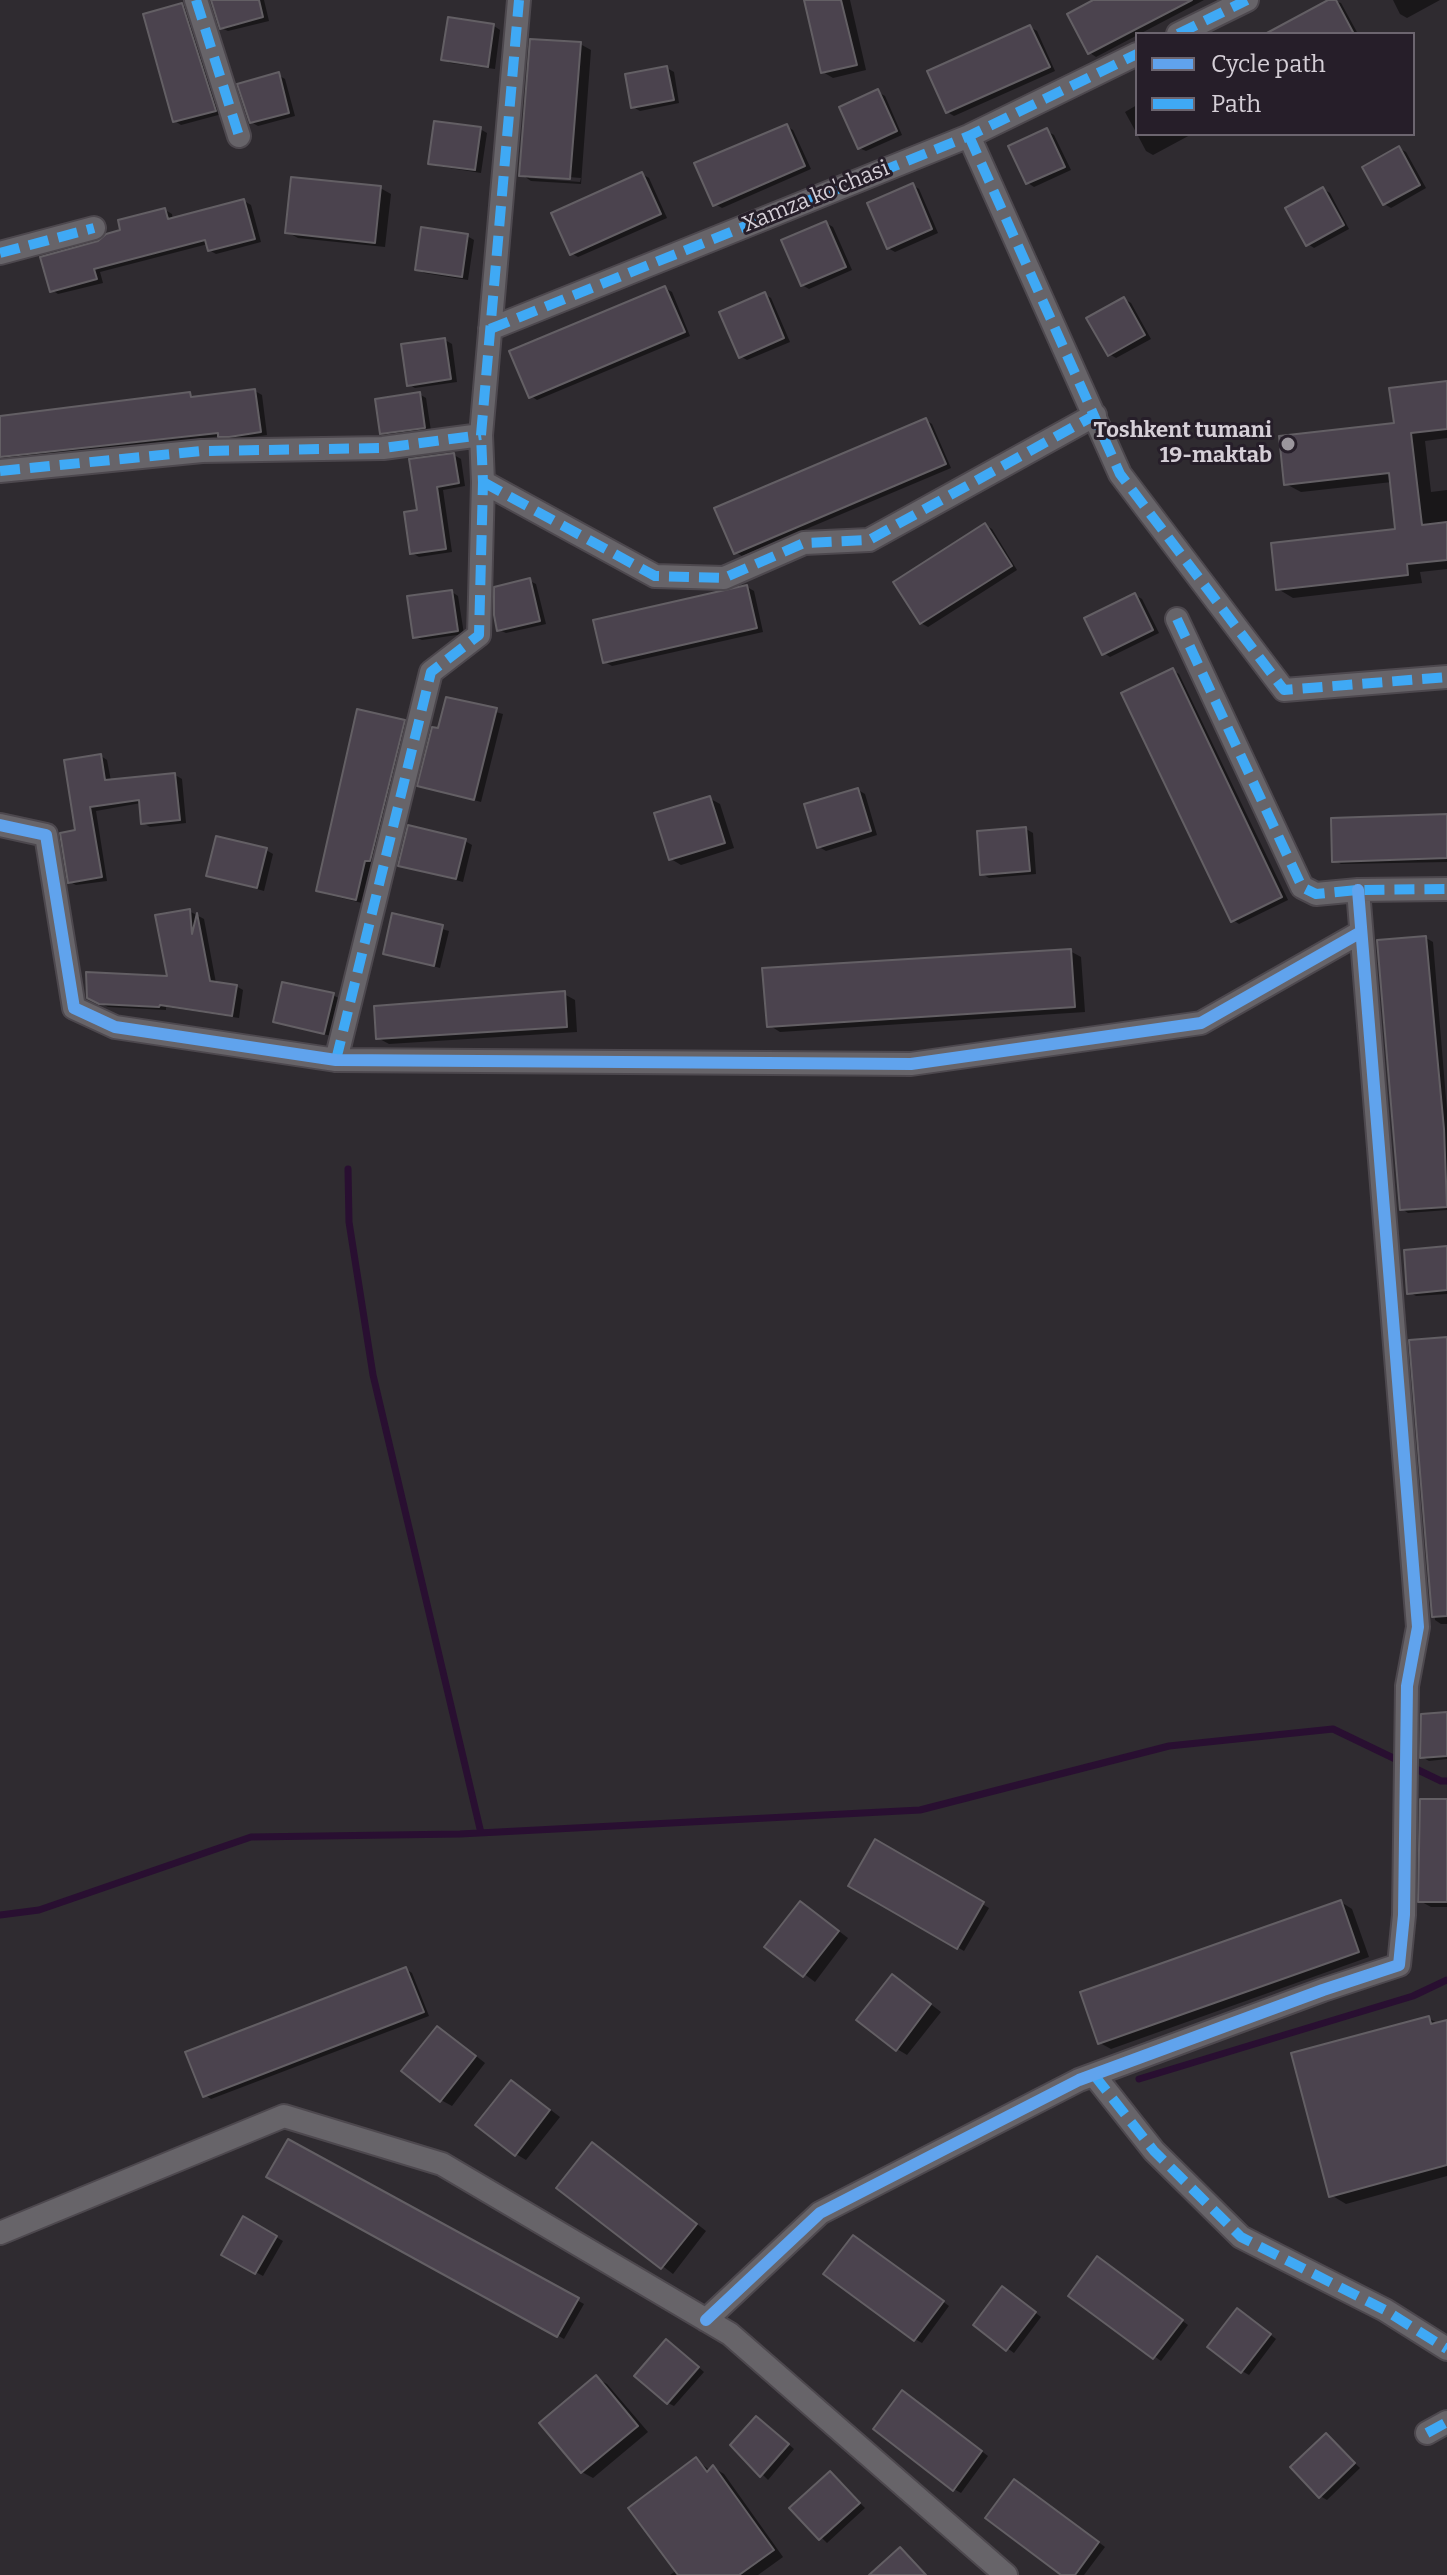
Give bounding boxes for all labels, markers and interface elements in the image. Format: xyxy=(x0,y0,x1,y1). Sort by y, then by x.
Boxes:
legend xyxy=(1135,32,1415,136)
text: Cycle path xyxy=(1211,50,1326,78)
text: Path xyxy=(1211,90,1261,118)
street label: Xamza ko'chasi xyxy=(739,156,893,238)
place label: Toshkent tumani 19-maktab xyxy=(1094,418,1272,470)
marker: Toshkent tumani 19-maktab xyxy=(1279,435,1297,453)

